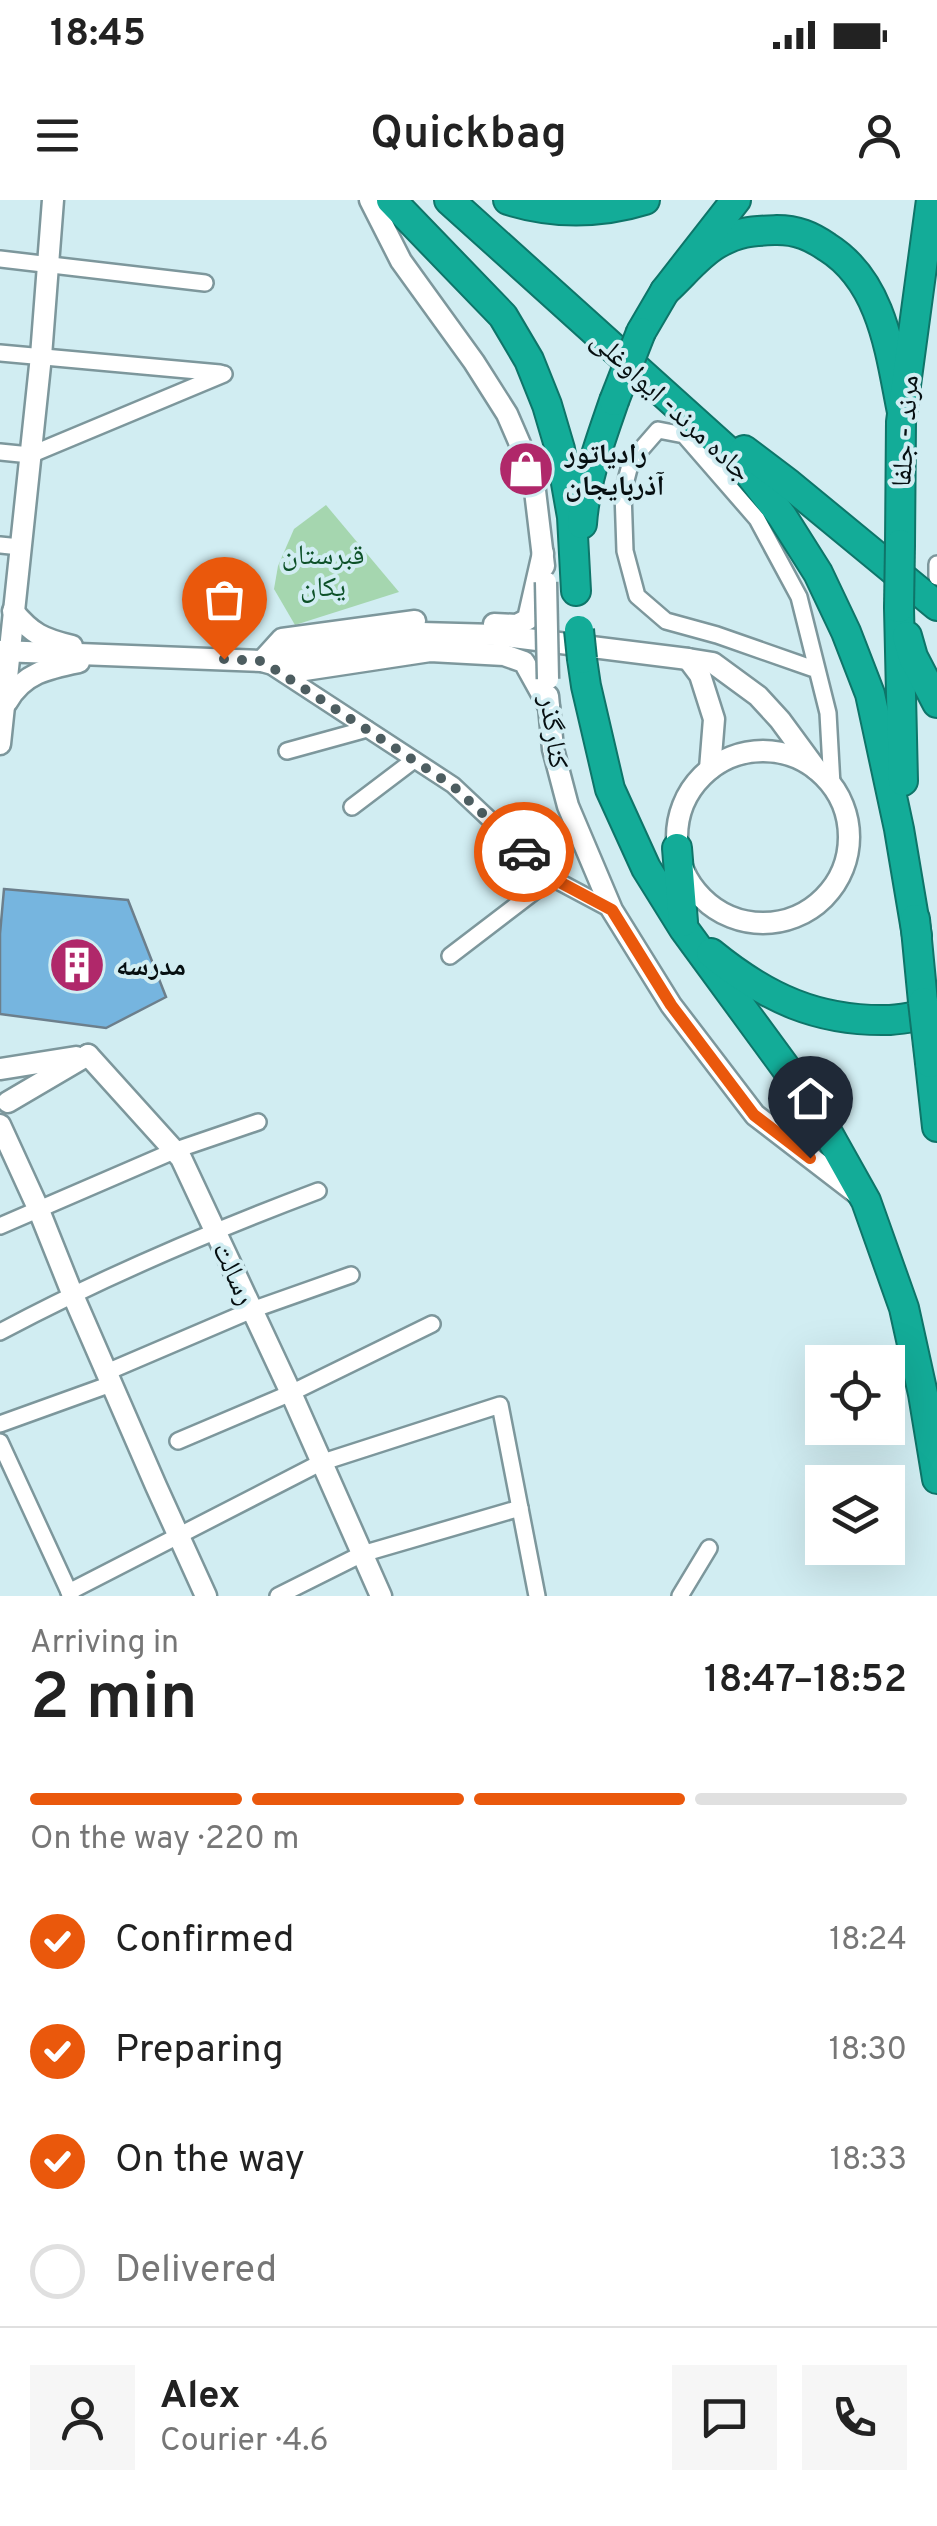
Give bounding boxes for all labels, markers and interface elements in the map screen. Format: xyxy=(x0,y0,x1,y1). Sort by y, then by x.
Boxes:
text: 18:45 xyxy=(50,11,146,60)
text: Quickbag xyxy=(370,107,567,164)
icon: menu xyxy=(30,108,85,163)
icon: person xyxy=(852,108,907,163)
street label: جاده مرند- ایواوغلی xyxy=(582,324,758,491)
street label: مرند - جلفا xyxy=(885,374,929,488)
place label: رادیاتور آذربایجان xyxy=(564,438,665,506)
shop icon: رادیاتور آذربایجان xyxy=(496,439,556,499)
park label: قبرستان یکان xyxy=(281,539,365,607)
pin xyxy=(182,557,267,660)
icon: bag xyxy=(197,572,252,627)
street label: کنارگذر xyxy=(529,693,575,772)
courier xyxy=(474,802,574,902)
icon: car xyxy=(497,825,552,880)
building icon: مدرسه xyxy=(47,935,107,995)
place label: مدرسه xyxy=(116,950,186,986)
pin xyxy=(768,1056,853,1159)
icon: home xyxy=(783,1071,838,1126)
street label: رسالت xyxy=(202,1237,262,1311)
map controls xyxy=(805,1345,905,1565)
button: locate xyxy=(805,1345,905,1445)
button: layers xyxy=(805,1465,905,1565)
text: Arriving in xyxy=(30,1624,179,1664)
text: 18:47–18:52 xyxy=(704,1657,907,1706)
text: 2 min xyxy=(30,1660,198,1742)
text: On the way · 220 m xyxy=(30,1820,299,1860)
icon: check xyxy=(30,1914,85,1969)
text: Confirmed xyxy=(115,1917,294,1966)
text: 18:24 xyxy=(829,1921,907,1961)
icon: check xyxy=(30,2024,85,2079)
text: Preparing xyxy=(115,2027,284,2076)
text: 18:30 xyxy=(829,2031,907,2071)
icon: check xyxy=(30,2134,85,2189)
text: On the way xyxy=(115,2137,305,2186)
text: 18:33 xyxy=(830,2141,907,2181)
text: Delivered xyxy=(115,2247,277,2296)
button: person xyxy=(30,2365,135,2470)
button: chat xyxy=(672,2365,777,2470)
button: phone xyxy=(802,2365,907,2470)
text: Alex xyxy=(160,2373,240,2422)
text: Courier · 4.6 xyxy=(160,2422,329,2462)

